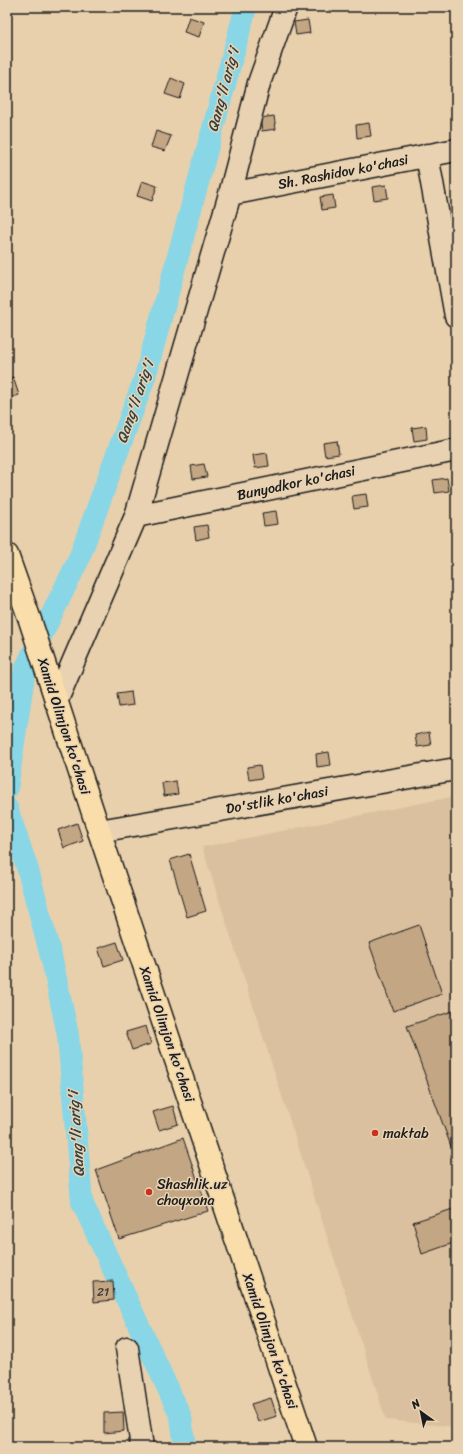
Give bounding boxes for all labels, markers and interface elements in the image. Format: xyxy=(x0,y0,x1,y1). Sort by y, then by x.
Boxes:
water label: Qang'li arig'i xyxy=(199,42,247,135)
street label: Sh. Rashidov ko'chasi xyxy=(276,147,411,197)
water label: Qang'li arig'i xyxy=(109,354,162,447)
street label: Bunyodkor ko'chasi xyxy=(235,458,358,508)
street label: Xamid Olimjon ko'chasi xyxy=(30,653,98,799)
street label: Do'stlik ko'chasi xyxy=(224,779,331,821)
street label: Xamid Olimjon ko'chasi xyxy=(132,961,202,1107)
water label: Qang'li arig'i xyxy=(60,1087,92,1178)
place label: maktab xyxy=(383,1121,429,1146)
marker: maktab xyxy=(370,1128,380,1138)
place label: Shashlik.uz choyxona xyxy=(157,1172,228,1213)
marker: Shashlik.uz choyxona xyxy=(144,1187,154,1197)
street label: Xamid Olimjon ko'chasi xyxy=(235,1268,305,1414)
house number: 21 xyxy=(97,1281,109,1303)
north arrow xyxy=(401,1392,441,1432)
text: N xyxy=(407,1394,425,1415)

